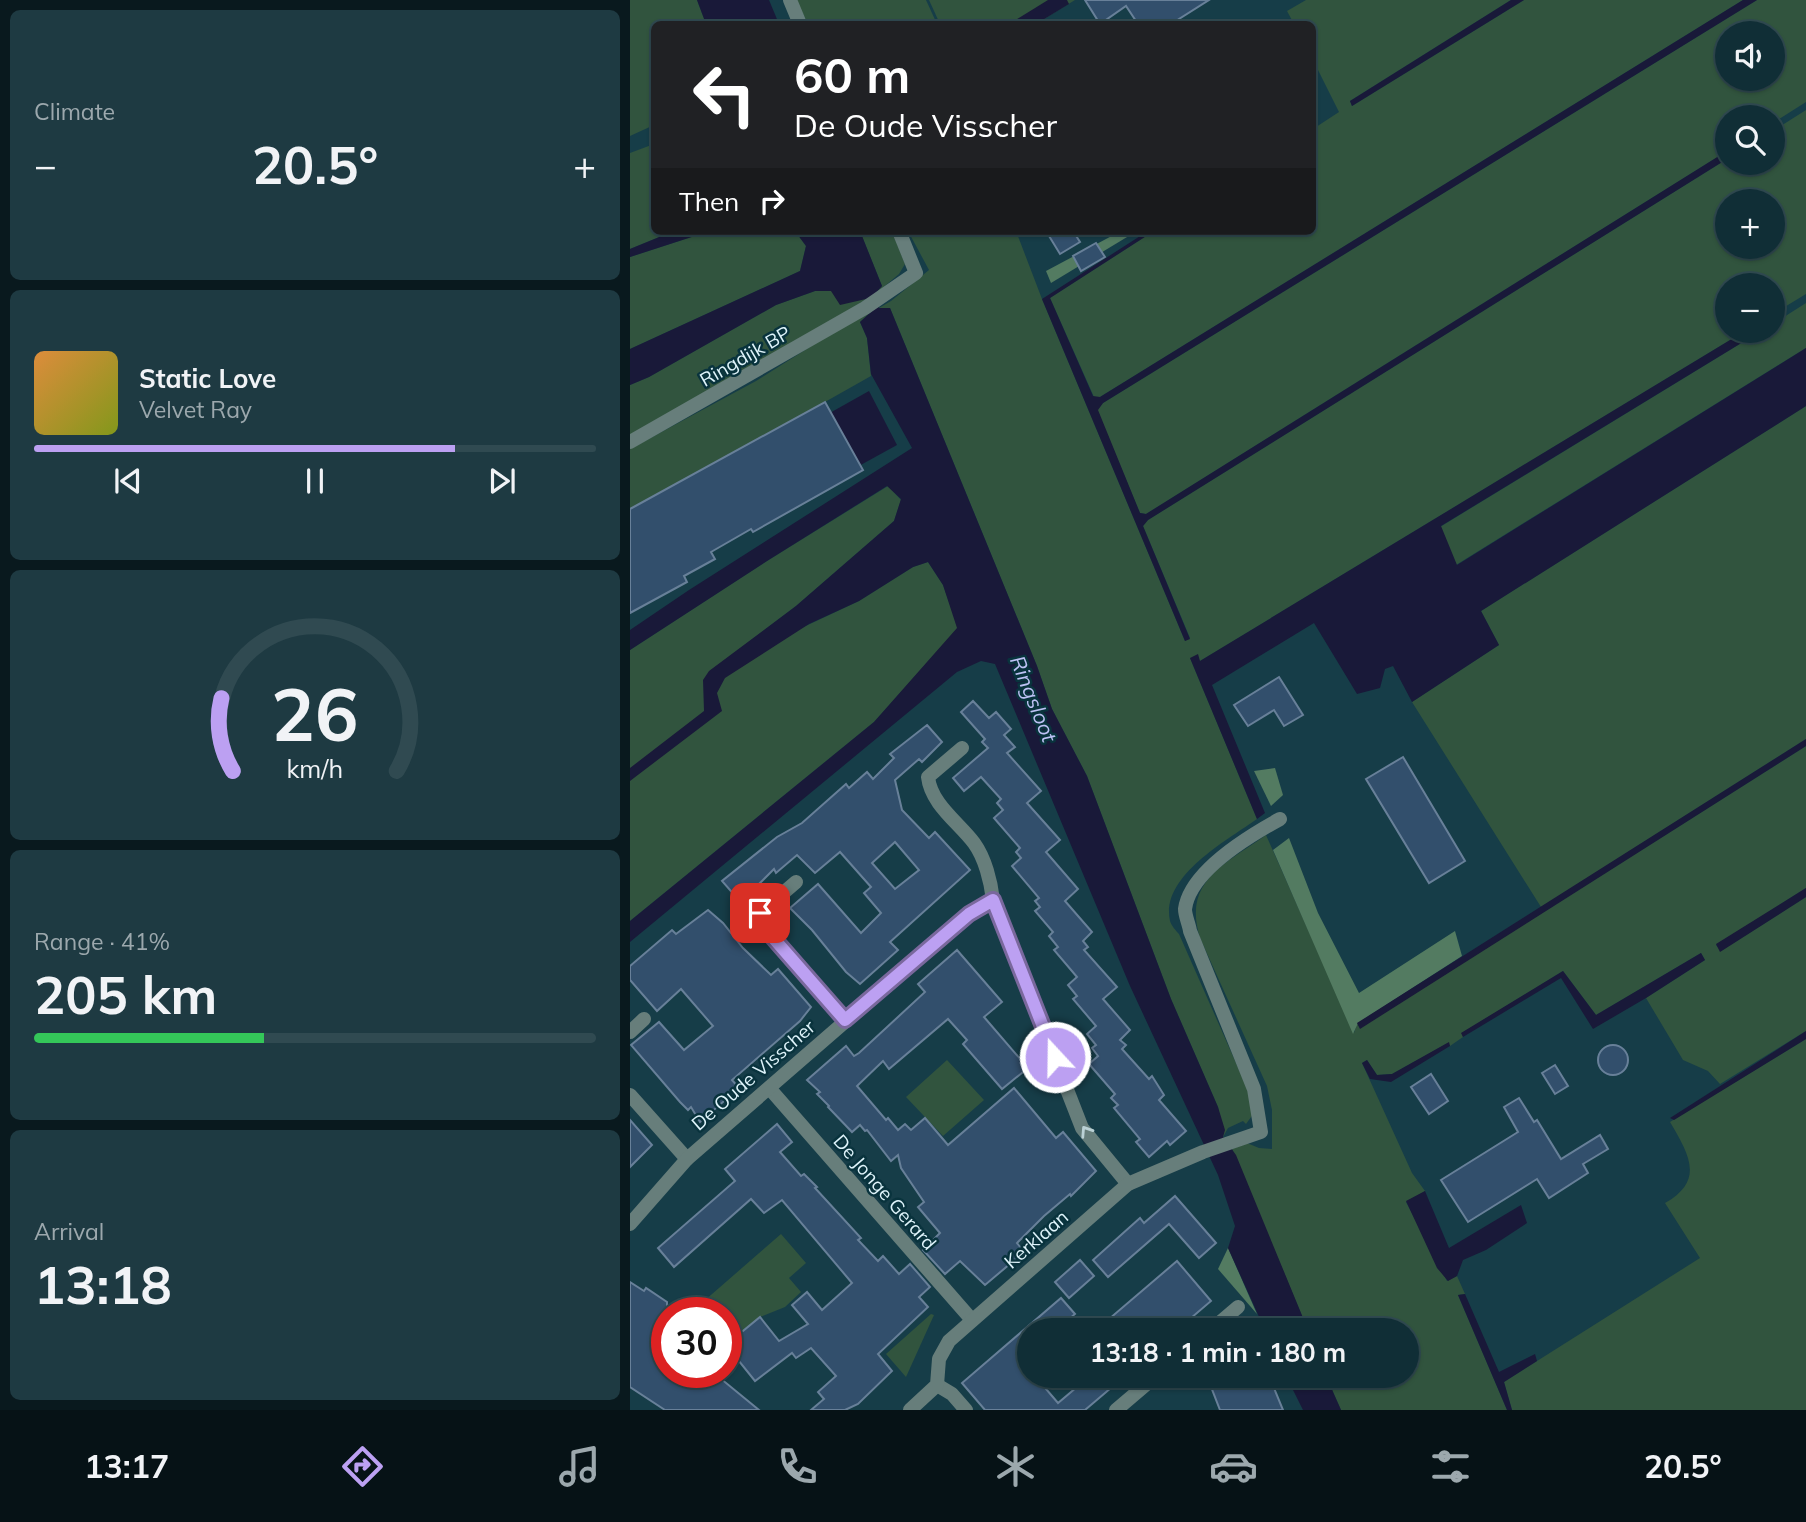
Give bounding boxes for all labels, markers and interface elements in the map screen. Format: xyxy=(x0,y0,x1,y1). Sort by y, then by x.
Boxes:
map controls xyxy=(1715,21,1785,343)
button: sound xyxy=(1715,21,1785,91)
text: 60 m xyxy=(794,44,910,105)
icon: left xyxy=(679,49,770,140)
text: Climate xyxy=(34,97,115,126)
text: De Oude Visscher xyxy=(794,105,1057,145)
button: search xyxy=(1715,105,1785,175)
text: 20.5° xyxy=(252,132,378,197)
text: − xyxy=(34,141,57,189)
text: + xyxy=(573,141,596,189)
icon: right xyxy=(753,182,791,220)
text: Then xyxy=(679,185,739,218)
button: + xyxy=(1715,189,1785,259)
button: − xyxy=(1715,273,1785,343)
street label: Ringdijk BP xyxy=(695,320,795,392)
text: Static Love xyxy=(139,362,276,395)
text: Velvet Ray xyxy=(139,395,252,424)
icon: previous xyxy=(109,462,147,500)
icon: pause xyxy=(296,462,334,500)
icon: next xyxy=(483,462,521,500)
water label: Ringsloot xyxy=(1005,652,1063,746)
text: 26 xyxy=(271,668,359,759)
text: km/h xyxy=(287,753,343,784)
pin xyxy=(730,883,790,943)
icon: arrive xyxy=(741,894,779,932)
text: Range · 41% xyxy=(34,927,170,956)
text: 205 km xyxy=(34,962,217,1027)
street label: De Oude Visscher xyxy=(686,1015,820,1135)
position arrow xyxy=(1018,1020,1092,1094)
one-way arrow xyxy=(1081,1125,1094,1138)
street label: De Jonge Gerard xyxy=(828,1129,942,1255)
street label: Kerklaan xyxy=(999,1205,1073,1273)
text: Arrival xyxy=(34,1217,104,1246)
text: 13:18 xyxy=(34,1252,172,1317)
speed limit sign: 30 xyxy=(651,1297,742,1388)
text: 13:18 · 1 min · 180 m xyxy=(1090,1336,1346,1369)
icon: directions xyxy=(338,1442,387,1491)
icon: music xyxy=(555,1442,604,1491)
icon: phone xyxy=(773,1442,822,1491)
icon: climate xyxy=(991,1442,1040,1491)
icon: car xyxy=(1209,1442,1258,1491)
icon: filters xyxy=(1426,1442,1475,1491)
text: 13:17 xyxy=(84,1446,169,1486)
text: 20.5° xyxy=(1644,1446,1722,1486)

